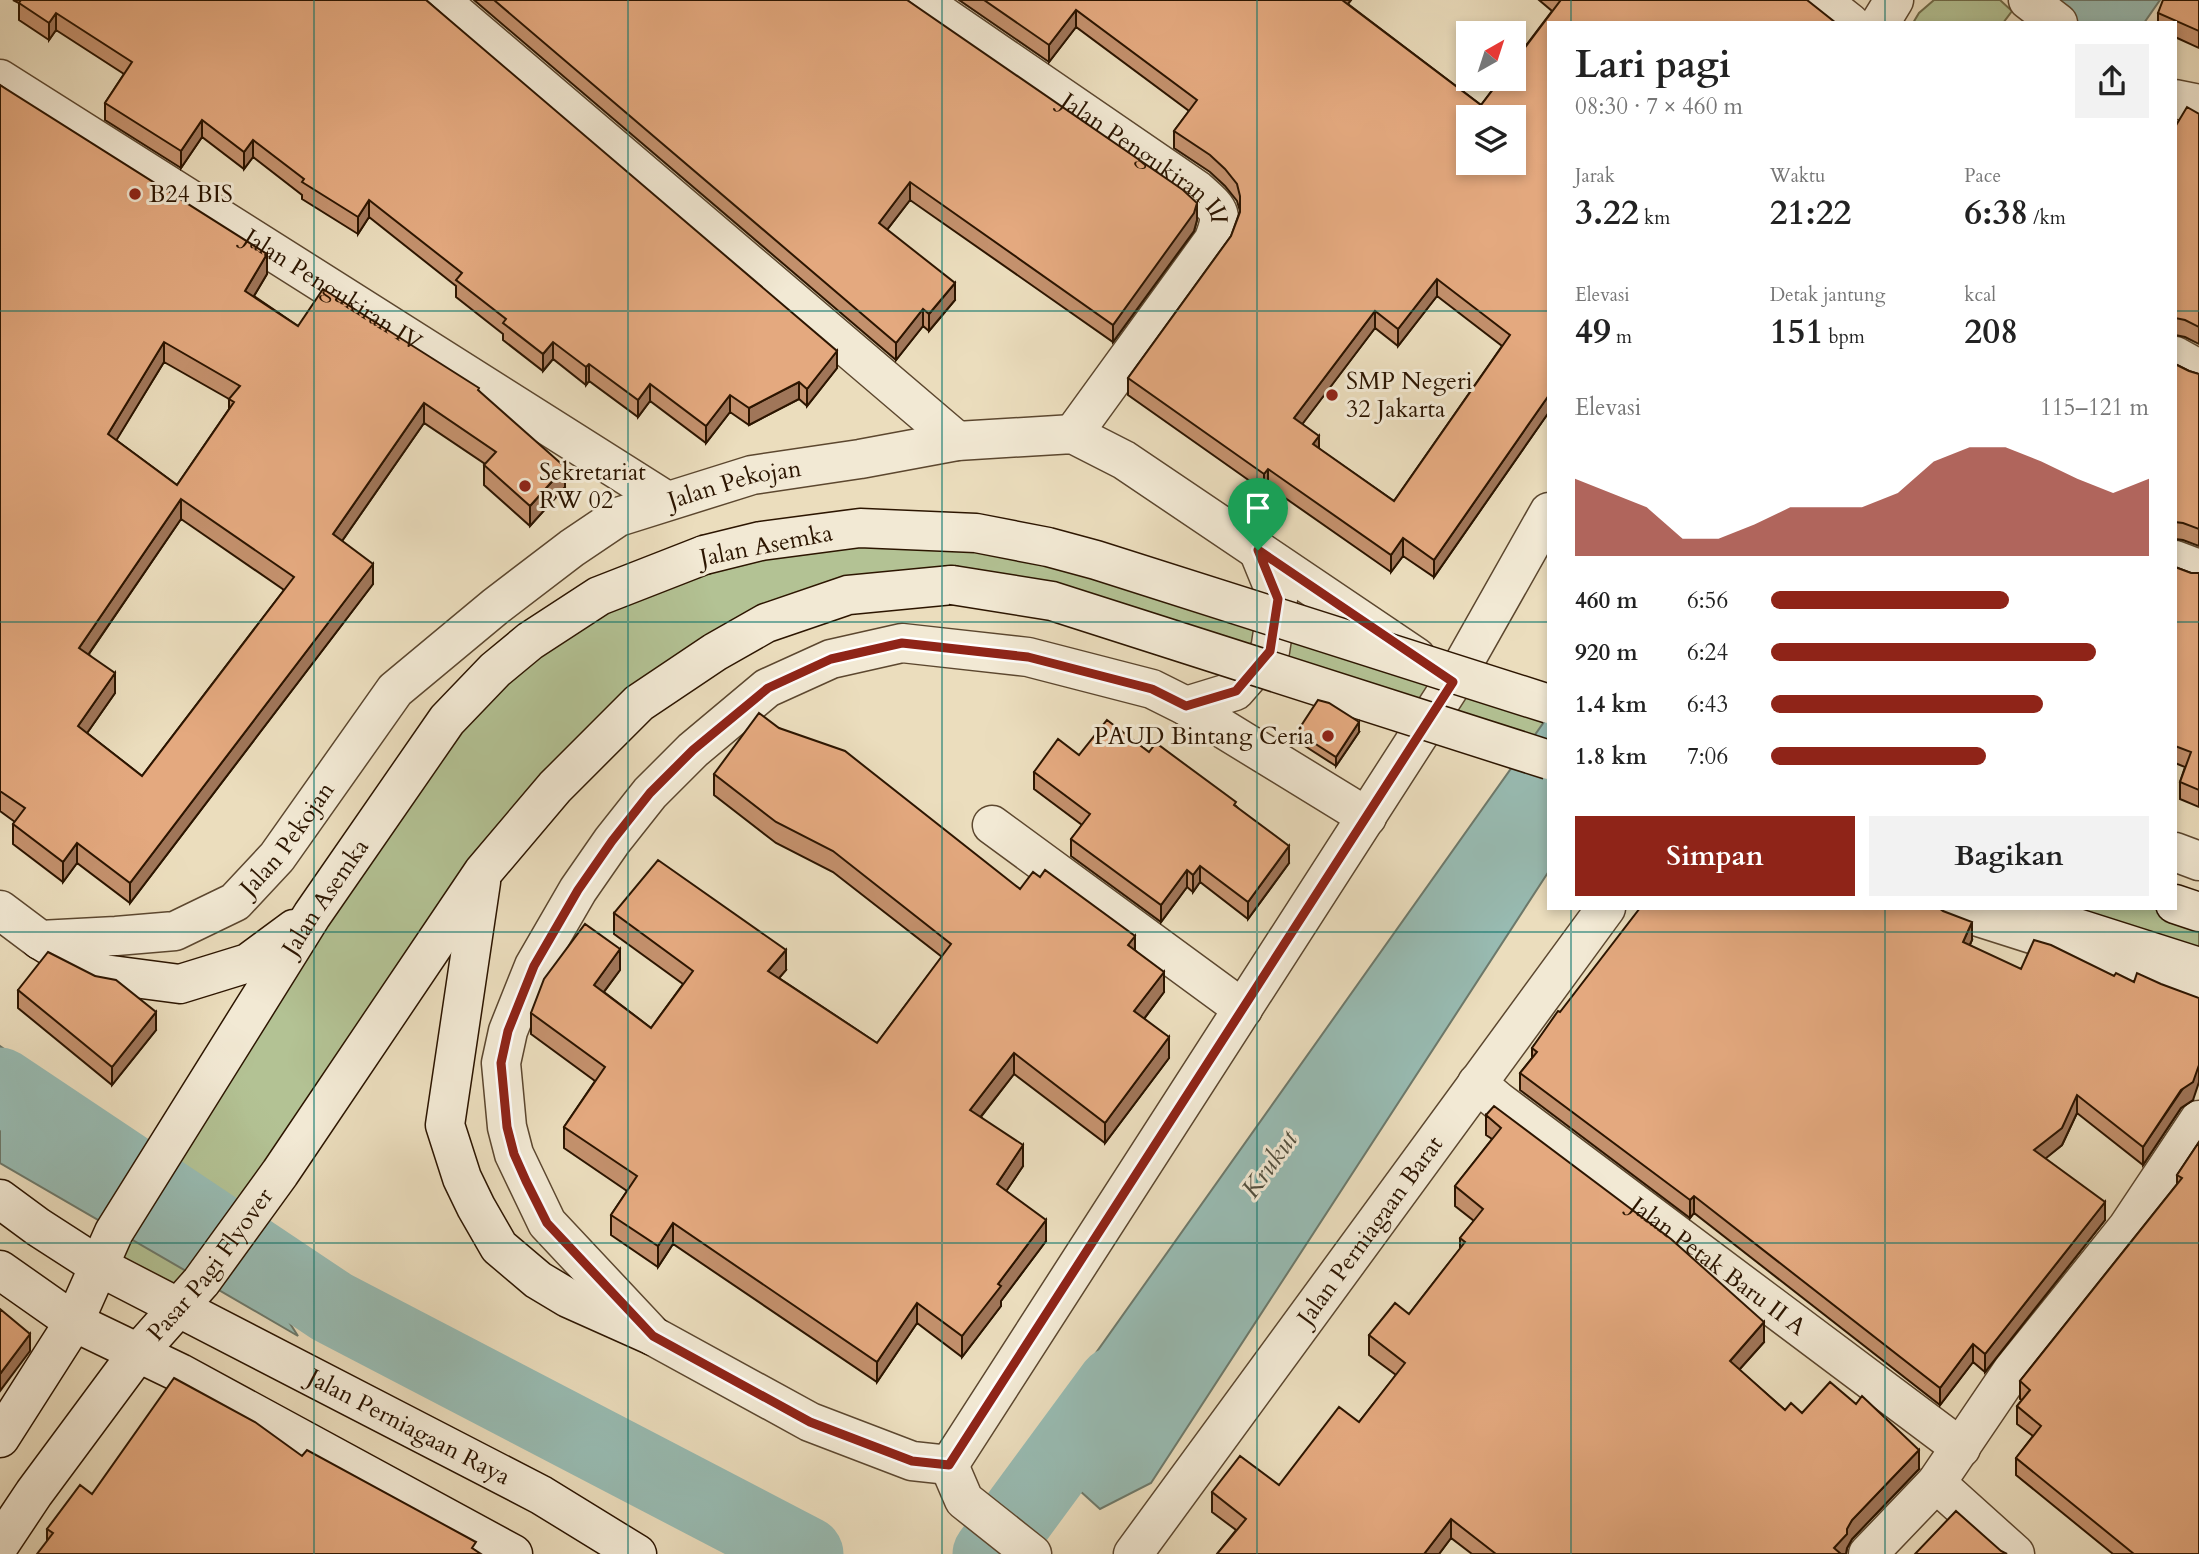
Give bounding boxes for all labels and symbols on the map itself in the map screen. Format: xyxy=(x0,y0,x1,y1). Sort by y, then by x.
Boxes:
north arrow xyxy=(1456,21,1526,91)
street label: Jalan Pengukiran III xyxy=(1051,84,1235,224)
place label: B24 BIS xyxy=(149,178,233,211)
marker: B24 BIS xyxy=(127,186,143,202)
street label: Jalan Pengukiran IV xyxy=(235,220,428,359)
place label: SMP Negeri 32 Jakarta xyxy=(1346,365,1473,426)
marker: SMP Negeri 32 Jakarta xyxy=(1324,387,1340,403)
street label: Jalan Pekojan xyxy=(661,452,804,518)
place label: Sekretariat RW 02 xyxy=(539,456,646,517)
marker: Sekretariat RW 02 xyxy=(517,478,533,494)
pin xyxy=(1228,478,1288,550)
street label: Jalan Asemka xyxy=(694,516,836,575)
place label: PAUD Bintang Ceria xyxy=(1094,720,1315,753)
marker: PAUD Bintang Ceria xyxy=(1320,728,1336,744)
street label: Jalan Pekojan xyxy=(231,775,342,906)
street label: Jalan Asemka xyxy=(273,832,377,965)
water label: Krukut xyxy=(1233,1123,1306,1205)
street label: Jalan Perniagaan Barat xyxy=(1288,1129,1451,1335)
street label: Pasar Pagi Flyover xyxy=(140,1181,281,1349)
street label: Jalan Petak Baru II A xyxy=(1621,1188,1814,1344)
street label: Jalan Perniagaan Raya xyxy=(299,1360,517,1494)

